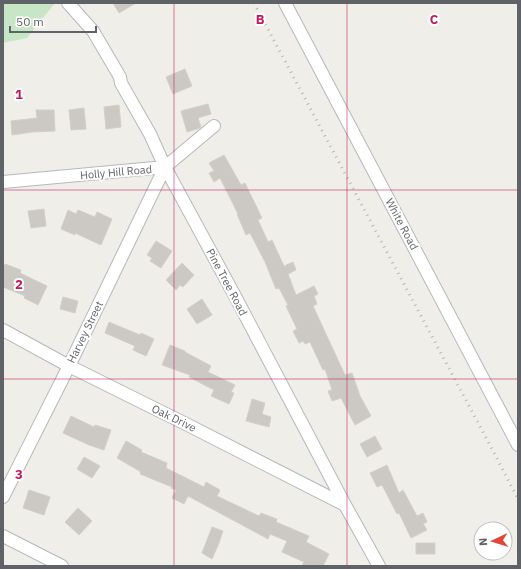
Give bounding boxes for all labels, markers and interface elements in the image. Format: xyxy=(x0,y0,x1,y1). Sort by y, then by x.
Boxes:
scale bar xyxy=(10,8,96,34)
text: B xyxy=(256,11,265,28)
text: C xyxy=(430,11,439,28)
text: 50 m xyxy=(16,14,44,29)
text: 1 xyxy=(15,86,23,103)
street label: Holly Hill Road xyxy=(79,162,153,182)
street label: White Road xyxy=(383,196,421,252)
street label: Pine Tree Road xyxy=(203,246,251,318)
text: 2 xyxy=(15,276,23,293)
street label: Harvey Street xyxy=(64,299,106,365)
street label: Oak Drive xyxy=(150,401,198,435)
text: 3 xyxy=(15,466,23,483)
north arrow xyxy=(473,521,513,561)
text: N xyxy=(476,537,490,546)

